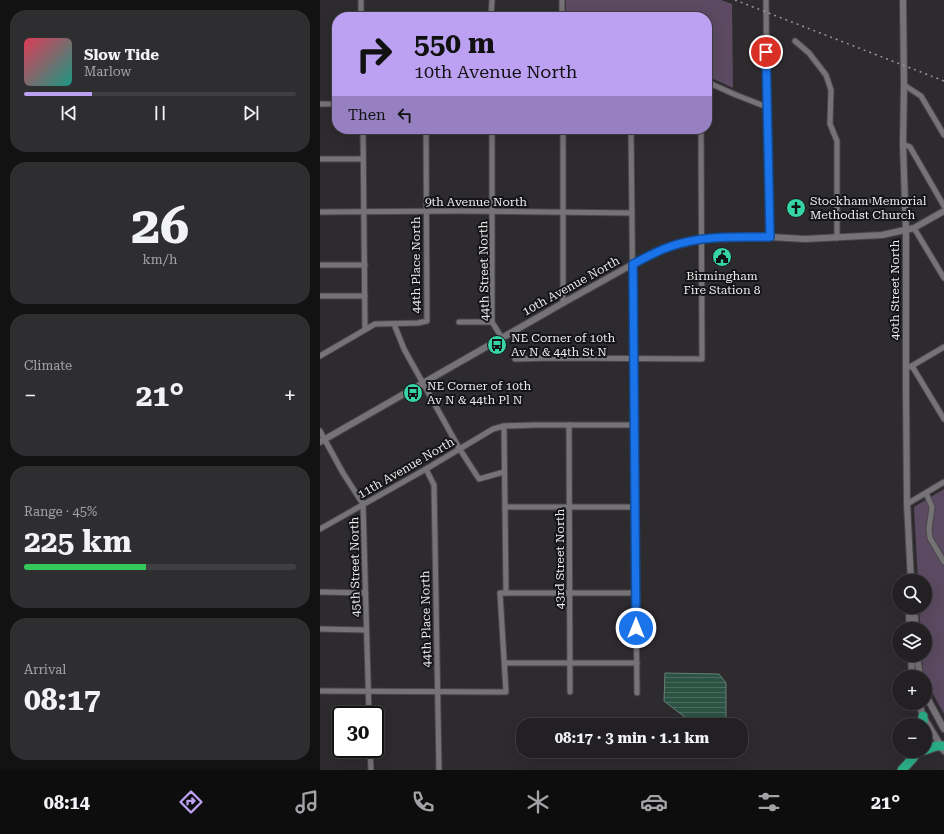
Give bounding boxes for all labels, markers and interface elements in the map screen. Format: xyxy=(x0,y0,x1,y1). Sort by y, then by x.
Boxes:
text: 550 m xyxy=(414,27,495,60)
icon: right xyxy=(348,28,400,80)
pin xyxy=(749,35,783,69)
icon: arrive xyxy=(755,41,777,63)
text: Slow Tide xyxy=(84,46,159,64)
text: 10th Avenue North xyxy=(414,61,577,82)
text: Marlow xyxy=(84,64,131,79)
icon: previous xyxy=(58,102,80,124)
icon: pause xyxy=(149,102,171,124)
icon: next xyxy=(240,102,262,124)
icon: left xyxy=(394,104,416,126)
text: Then xyxy=(348,106,386,124)
place label: Stockham Memorial Methodist Church xyxy=(810,194,927,222)
text: 26 xyxy=(131,195,189,256)
street label: 9th Avenue North xyxy=(425,195,527,209)
church icon: Stockham Memorial Methodist Church xyxy=(785,197,807,219)
street label: 44th Place North xyxy=(409,216,423,313)
street label: 44th Street North xyxy=(476,220,492,321)
street label: 40th Street North xyxy=(888,240,902,340)
public building icon: Birmingham Fire Station 8 xyxy=(711,246,733,268)
text: km/h xyxy=(143,252,177,267)
street label: 10th Avenue North xyxy=(520,253,622,319)
place label: Birmingham Fire Station 8 xyxy=(684,269,761,297)
place label: NE Corner of 10th Av N & 44th St N xyxy=(511,331,615,359)
bus stop icon: NE Corner of 10th Av N & 44th St N xyxy=(486,334,508,356)
text: Climate xyxy=(24,358,72,373)
text: 21° xyxy=(136,378,184,413)
place label: NE Corner of 10th Av N & 44th Pl N xyxy=(427,379,531,407)
bus stop icon: NE Corner of 10th Av N & 44th Pl N xyxy=(402,382,424,404)
text: − xyxy=(24,383,36,408)
text: + xyxy=(284,383,296,408)
street label: 11th Avenue North xyxy=(355,435,457,501)
text: Range · 45% xyxy=(24,504,97,519)
street label: 43rd Street North xyxy=(553,508,567,609)
street label: 45th Street North xyxy=(347,516,363,617)
text: 225 km xyxy=(24,524,132,559)
street label: 44th Place North xyxy=(418,570,434,668)
map controls xyxy=(892,574,932,758)
button: search xyxy=(892,574,932,614)
position arrow xyxy=(615,607,657,649)
button: layers xyxy=(892,622,932,662)
text: Arrival xyxy=(24,662,66,677)
button: + xyxy=(892,670,932,710)
text: 08:17 xyxy=(24,682,101,717)
speed limit sign: 30 xyxy=(332,706,384,758)
button: − xyxy=(892,718,932,758)
text: 08:17 · 3 min · 1.1 km xyxy=(555,729,709,747)
icon: directions xyxy=(177,788,205,816)
icon: music xyxy=(293,788,321,816)
icon: phone xyxy=(409,788,437,816)
icon: climate xyxy=(524,788,552,816)
icon: car xyxy=(640,788,668,816)
icon: filters xyxy=(755,788,783,816)
text: 08:14 xyxy=(44,792,90,813)
text: 21° xyxy=(871,792,900,813)

